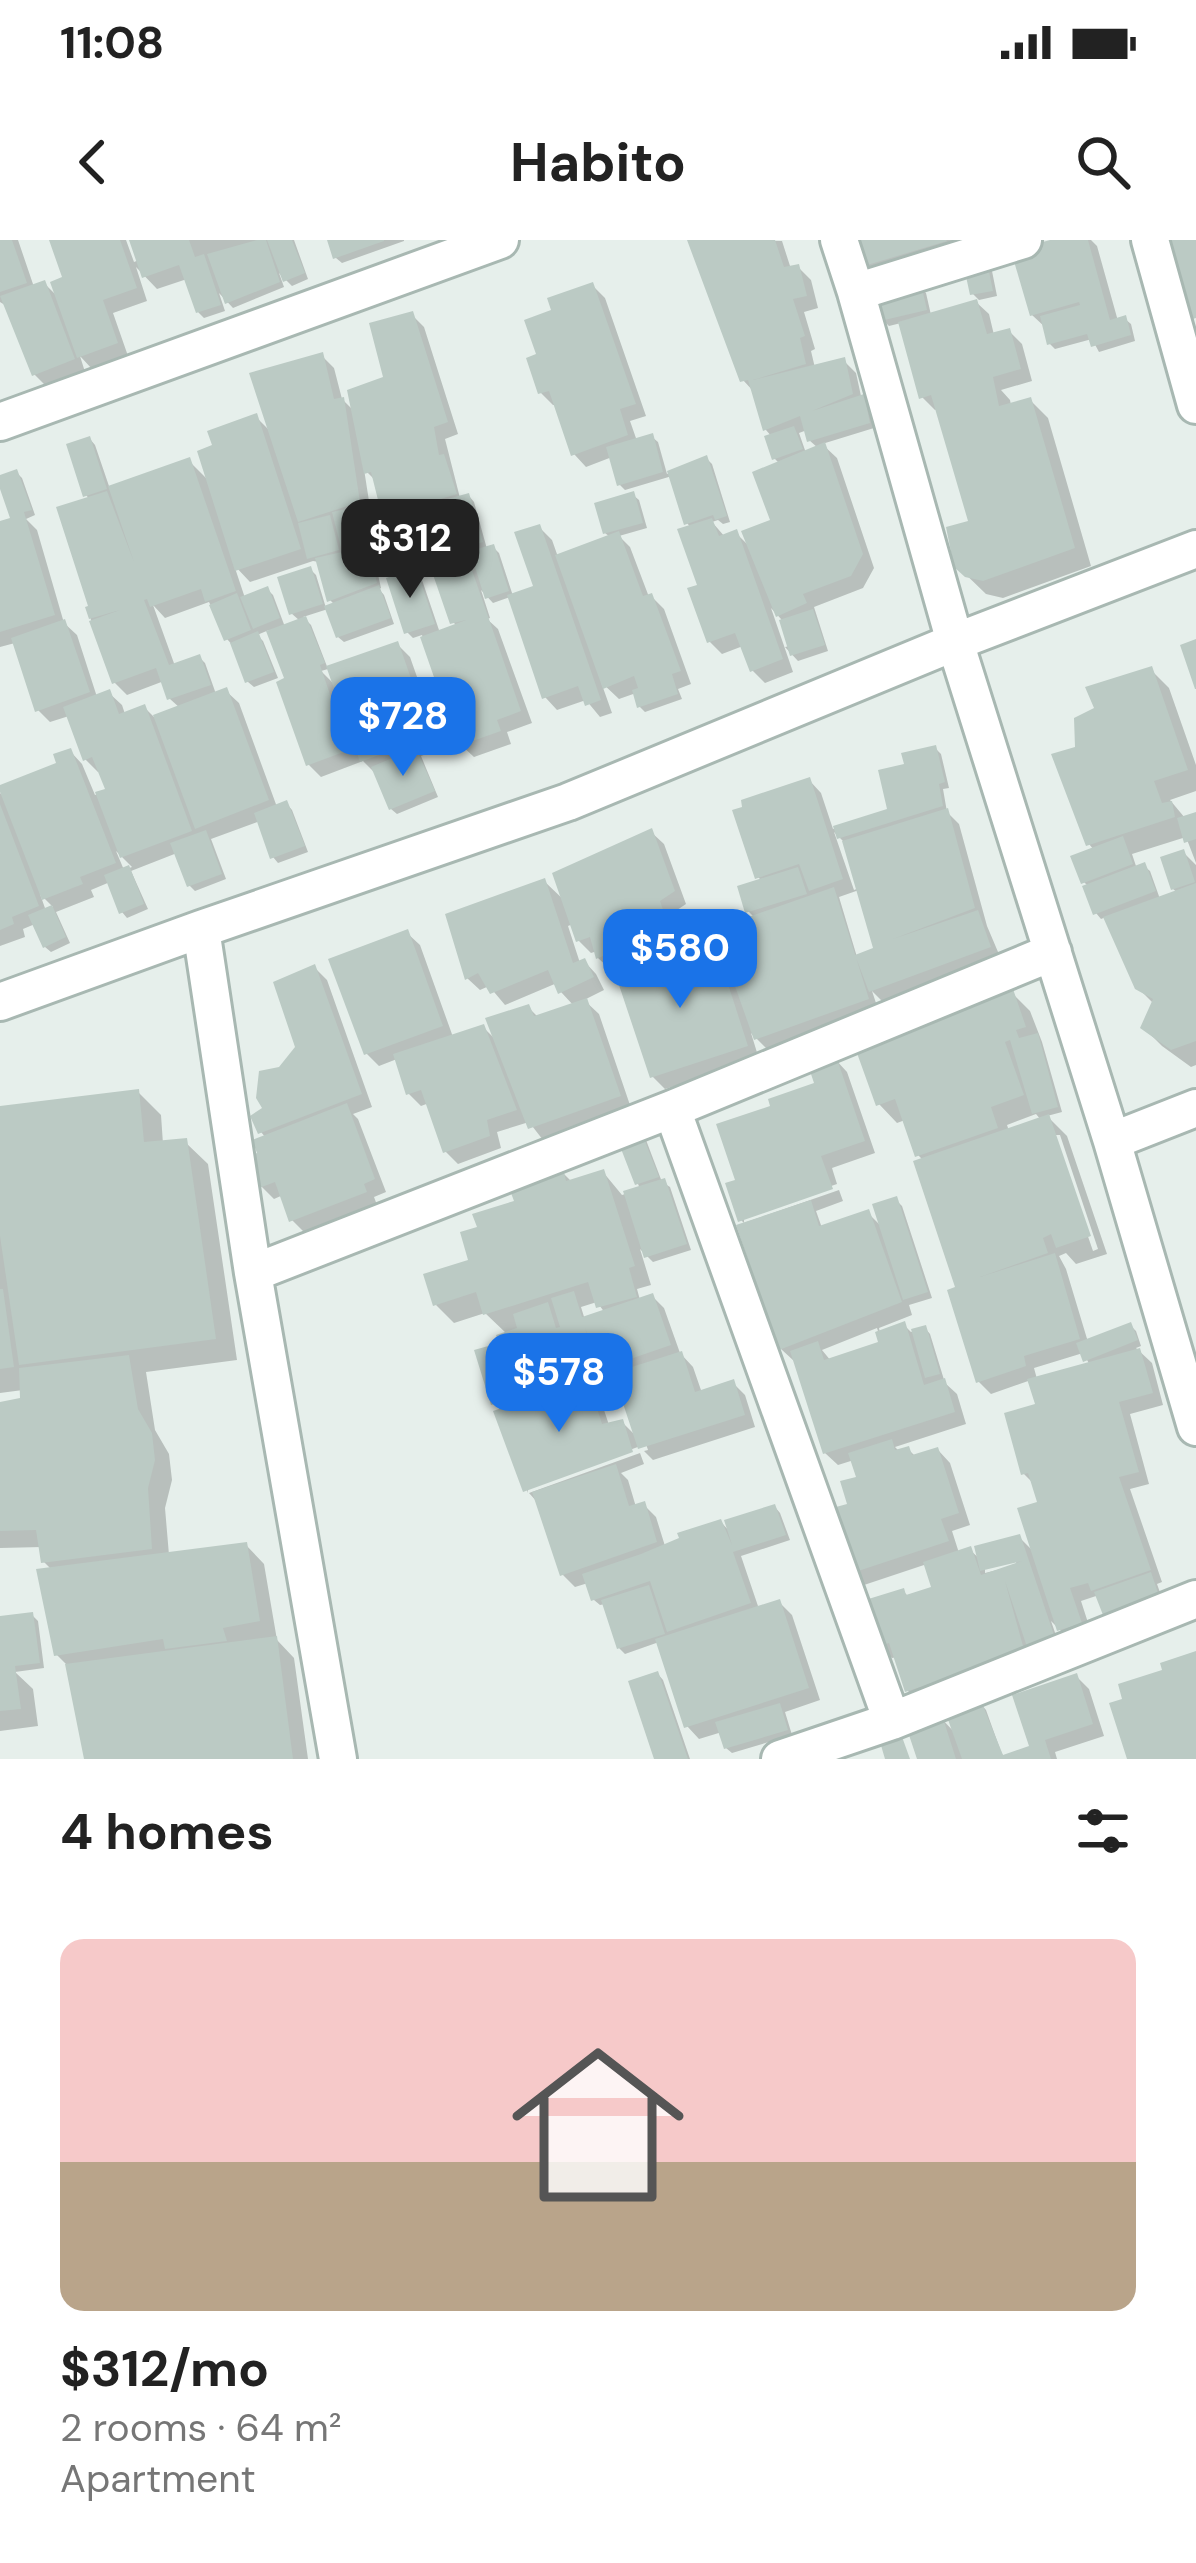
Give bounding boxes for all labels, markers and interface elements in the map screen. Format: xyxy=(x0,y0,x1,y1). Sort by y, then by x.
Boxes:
text: 11:08 xyxy=(60,13,164,72)
text: Habito xyxy=(510,127,686,198)
icon: back xyxy=(60,129,126,195)
icon: search xyxy=(1070,129,1136,195)
pin: $312 xyxy=(339,499,481,601)
text: $312 xyxy=(368,512,452,563)
pin: $728 xyxy=(332,677,474,779)
text: $728 xyxy=(358,690,449,741)
pin: $580 xyxy=(609,909,751,1011)
text: $580 xyxy=(630,922,730,973)
pin: $578 xyxy=(488,1333,630,1435)
text: $578 xyxy=(513,1346,605,1397)
text: 4 homes xyxy=(60,1798,274,1865)
icon: filters xyxy=(1070,1798,1136,1864)
icon: home xyxy=(490,2017,706,2233)
text: $312/mo xyxy=(60,2335,269,2402)
text: 2 rooms · 64 m² xyxy=(60,2402,342,2453)
text: Apartment xyxy=(60,2453,256,2504)

